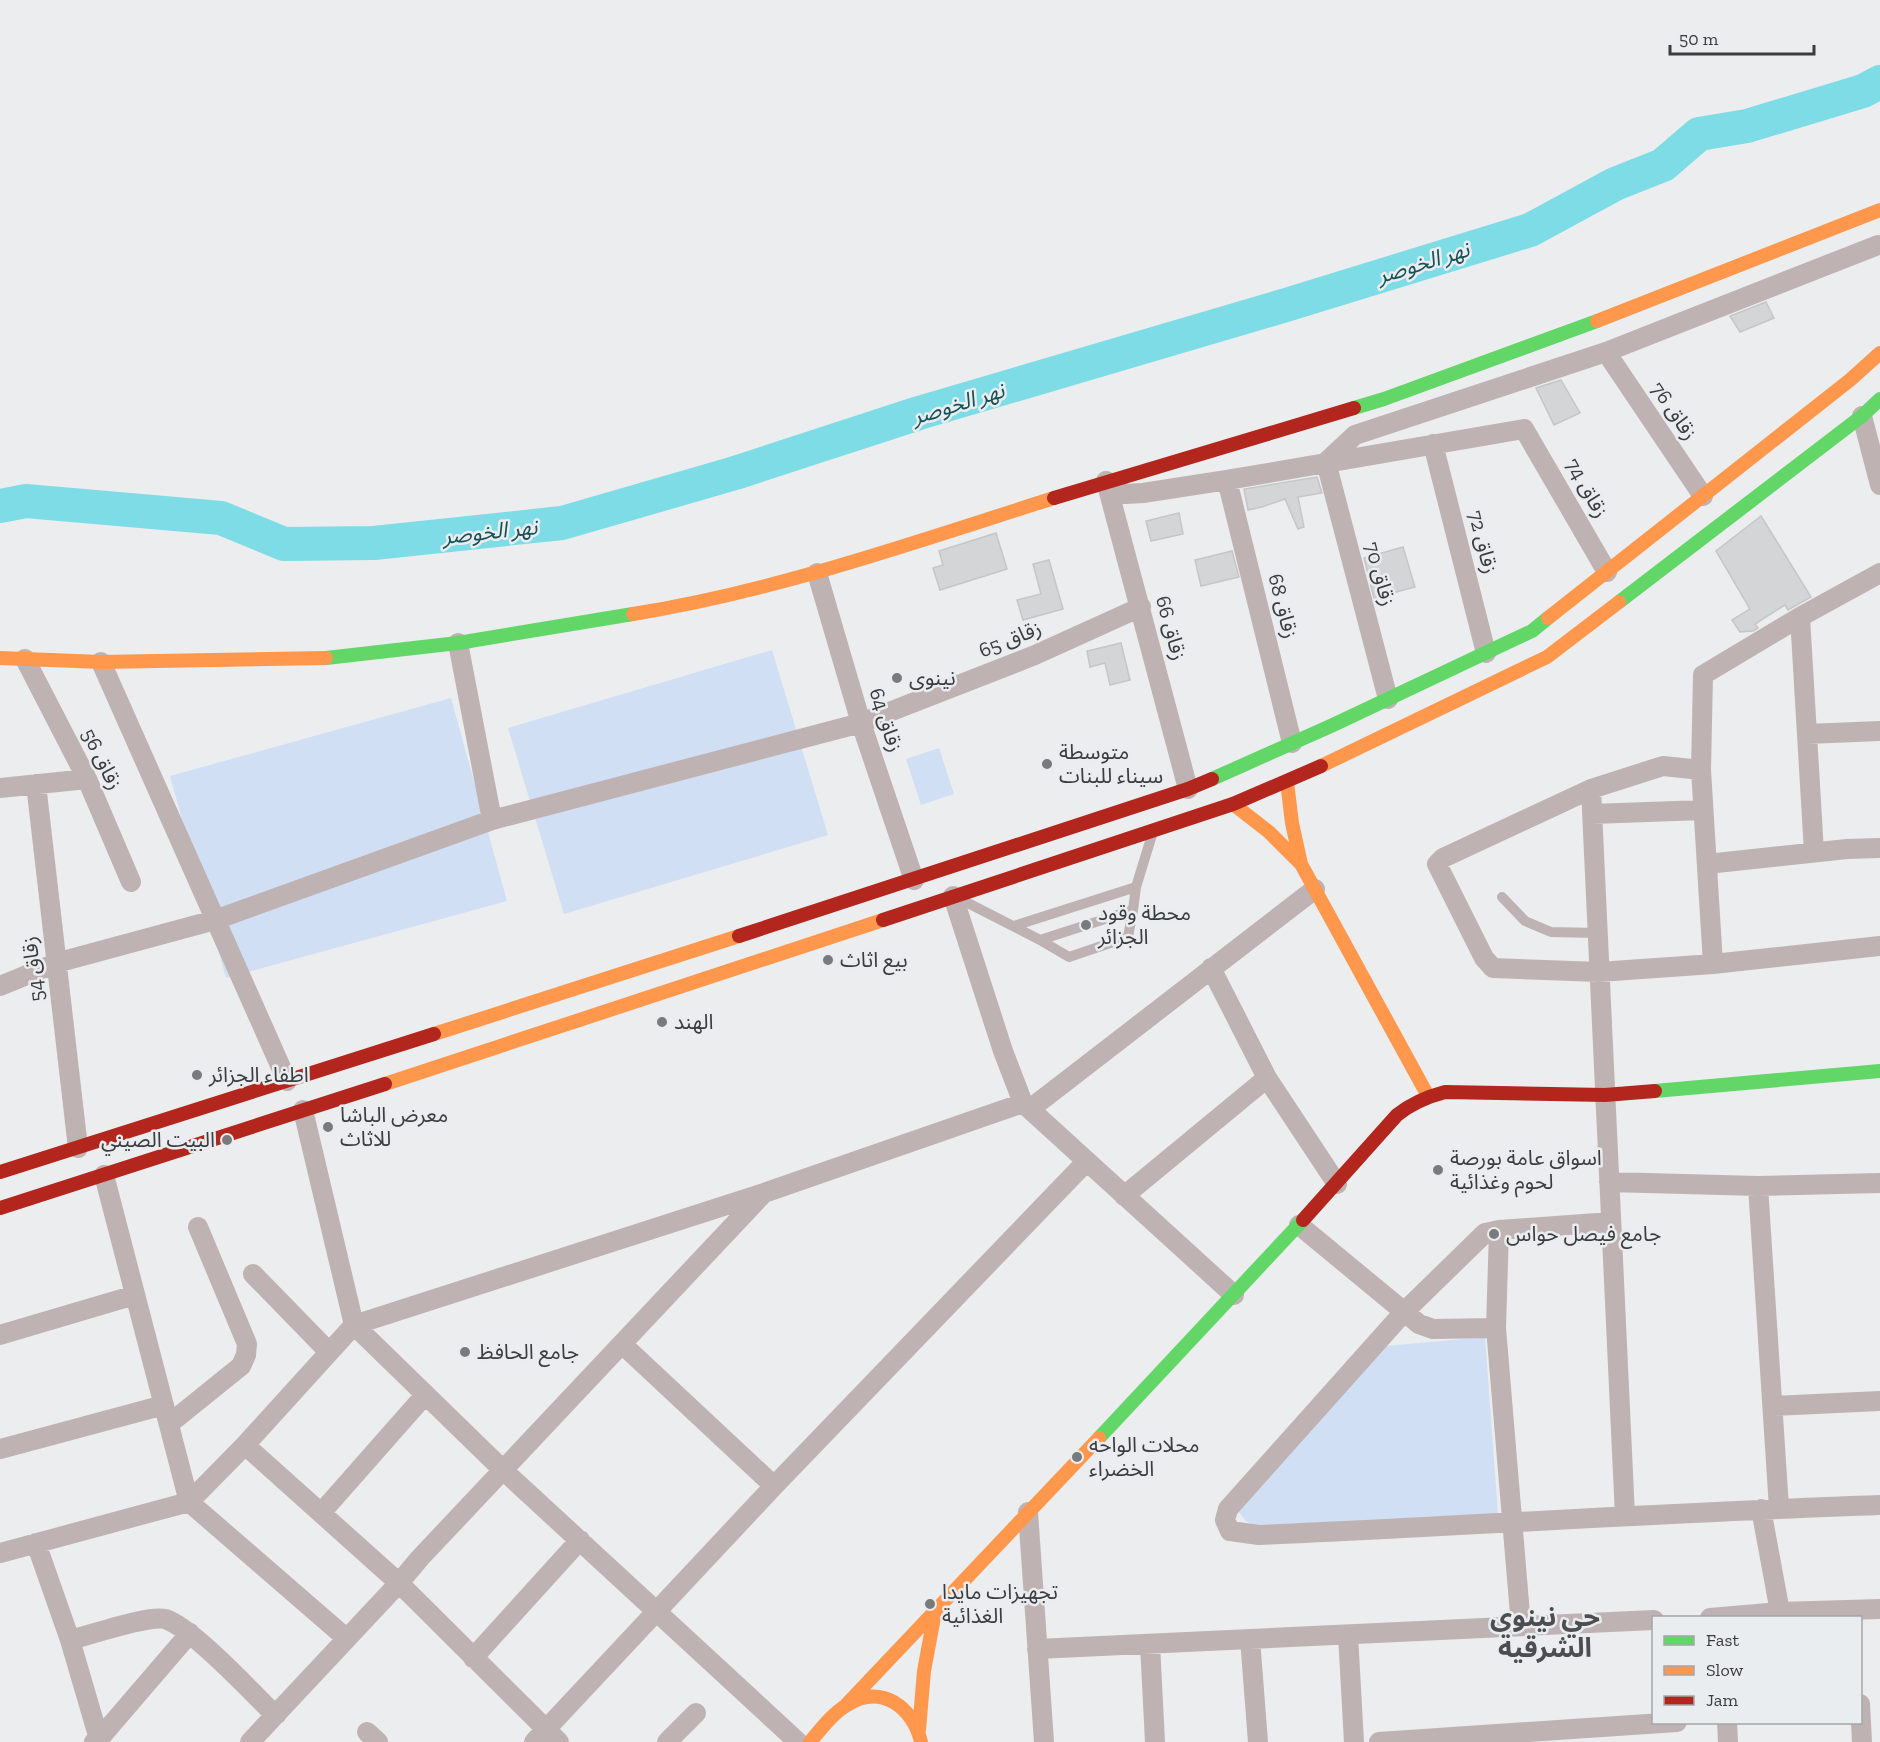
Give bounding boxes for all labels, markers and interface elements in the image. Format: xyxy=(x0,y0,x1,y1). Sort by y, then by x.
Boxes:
scale bar xyxy=(1670,18,1814,56)
text: 50 m xyxy=(1679,28,1719,50)
water label: نهر الخوصر xyxy=(1372,235,1474,290)
water label: نهر الخوصر xyxy=(907,376,1009,431)
street label: زقاق 76 xyxy=(1646,377,1703,445)
street label: زقاق 74 xyxy=(1561,454,1614,522)
street label: زقاق 72 xyxy=(1464,508,1503,576)
water label: نهر الخوصر xyxy=(440,513,541,550)
street label: زقاق 70 xyxy=(1360,539,1401,609)
street label: زقاق 68 xyxy=(1263,571,1304,641)
street label: زقاق 66 xyxy=(1151,593,1192,663)
street label: زقاق 65 xyxy=(975,615,1045,662)
place label: نينوى xyxy=(909,665,956,690)
marker: نينوى xyxy=(890,671,904,685)
street label: زقاق 64 xyxy=(864,685,909,755)
street label: زقاق 56 xyxy=(77,724,128,794)
place label: متوسطة سيناء للبنات xyxy=(1059,739,1163,788)
marker: متوسطة سيناء للبنات xyxy=(1040,757,1054,771)
place label: محطة وقود الجزائر xyxy=(1097,900,1191,949)
marker: محطة وقود الجزائر xyxy=(1079,918,1093,932)
street label: زقاق 54 xyxy=(16,935,49,1003)
place label: بيع اثاث xyxy=(840,947,908,975)
marker: بيع اثاث xyxy=(821,953,835,967)
place label: الهند xyxy=(674,1009,713,1034)
marker: الهند xyxy=(655,1015,669,1029)
place label: اطفاء الجزائر xyxy=(208,1062,309,1087)
marker: اطفاء الجزائر xyxy=(190,1068,204,1082)
place label: معرض الباشا للاثاث xyxy=(340,1102,448,1151)
marker: معرض الباشا للاثاث xyxy=(321,1120,335,1134)
place label: البيت الصيني xyxy=(101,1127,215,1156)
marker: البيت الصيني xyxy=(220,1133,234,1147)
place label: اسواق عامة بورصة لحوم وغذائية xyxy=(1450,1145,1602,1198)
marker: اسواق عامة بورصة لحوم وغذائية xyxy=(1431,1163,1445,1177)
place label: جامع فيصل حواس xyxy=(1506,1221,1661,1249)
marker: جامع فيصل حواس xyxy=(1487,1227,1501,1241)
place label: جامع الحافظ xyxy=(477,1339,579,1367)
marker: جامع الحافظ xyxy=(458,1345,472,1359)
place label: محلات الواحه الخضراء xyxy=(1089,1432,1200,1481)
marker: محلات الواحه الخضراء xyxy=(1070,1450,1084,1464)
place label: تجهيزات مايدا الغذائية xyxy=(942,1579,1058,1628)
marker: تجهيزات مايدا الغذائية xyxy=(923,1597,937,1611)
district label: حي نينوى الشرقية xyxy=(1490,1601,1600,1664)
legend xyxy=(1652,1616,1862,1724)
text: Fast xyxy=(1706,1629,1739,1651)
text: Slow xyxy=(1706,1659,1743,1681)
text: Jam xyxy=(1706,1689,1738,1711)

